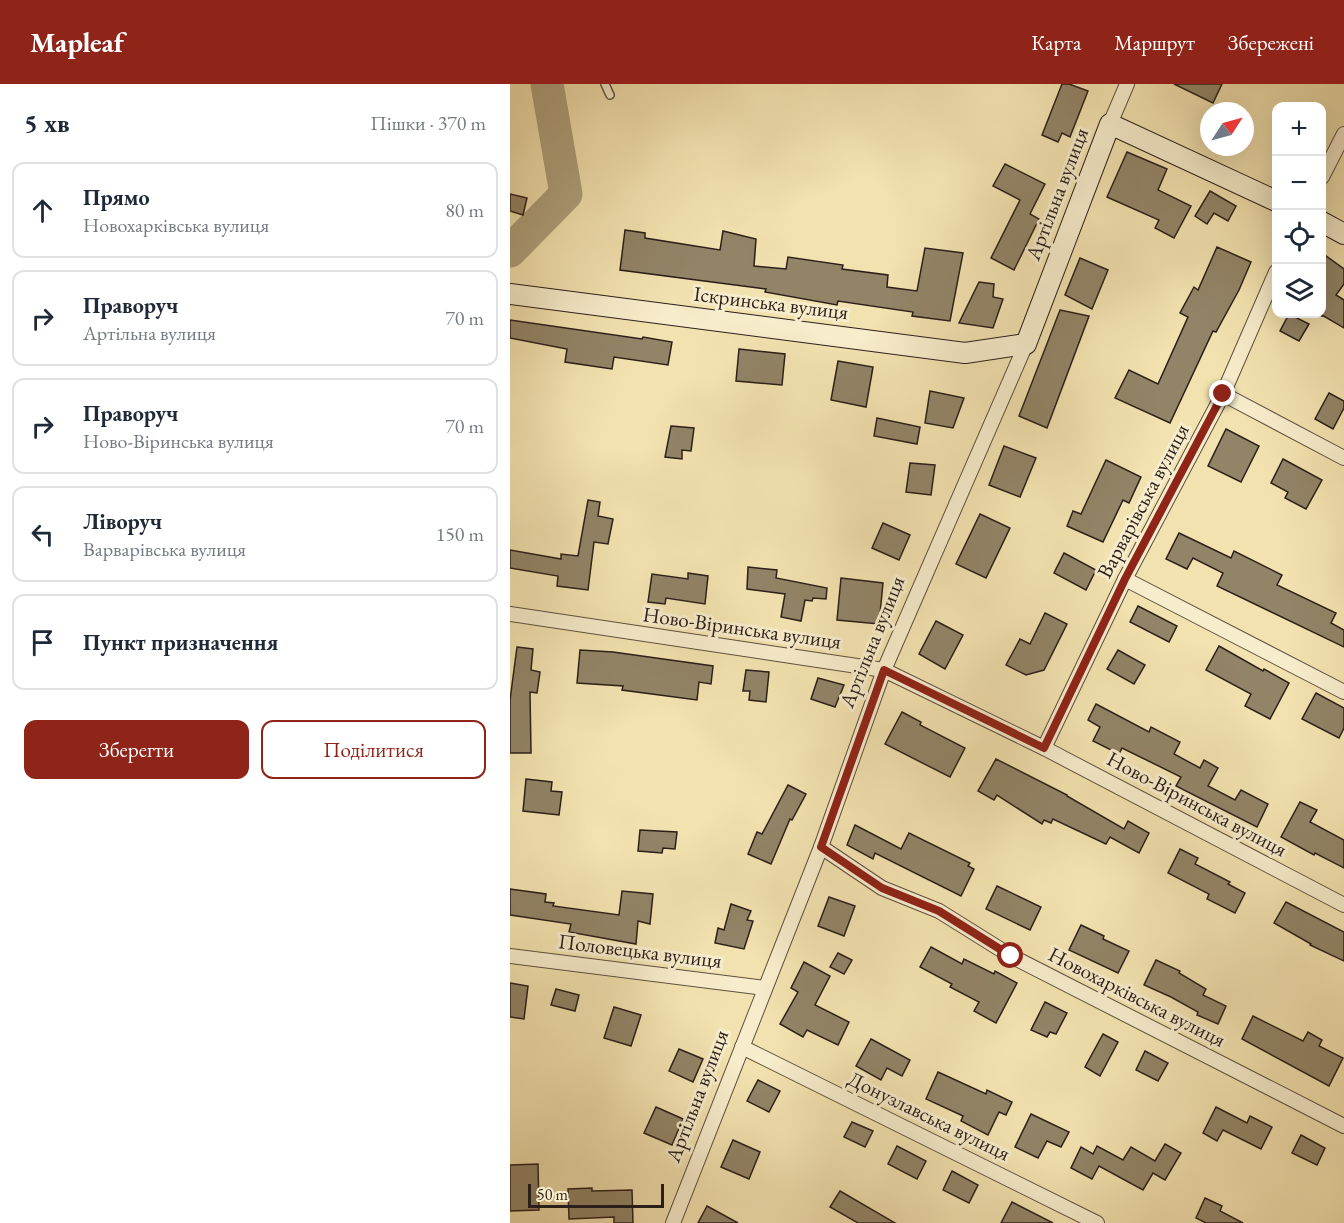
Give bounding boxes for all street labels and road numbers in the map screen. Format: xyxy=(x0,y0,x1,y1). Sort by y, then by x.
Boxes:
street label: Артільна вулиця xyxy=(1019,124,1094,265)
street label: Іскринська вулиця xyxy=(692,280,850,325)
street label: Варварівська вулиця xyxy=(1090,419,1195,583)
street label: Артільна вулиця xyxy=(832,572,910,713)
street label: Ново-Віринська вулиця xyxy=(641,600,843,655)
street label: Ново-Віринська вулиця xyxy=(1103,745,1292,862)
street label: Половецька вулиця xyxy=(557,927,723,974)
street label: Новохарківська вулиця xyxy=(1044,940,1230,1053)
street label: Артільна вулиця xyxy=(659,1026,734,1167)
street label: Донузлавська вулиця xyxy=(844,1065,1015,1167)

